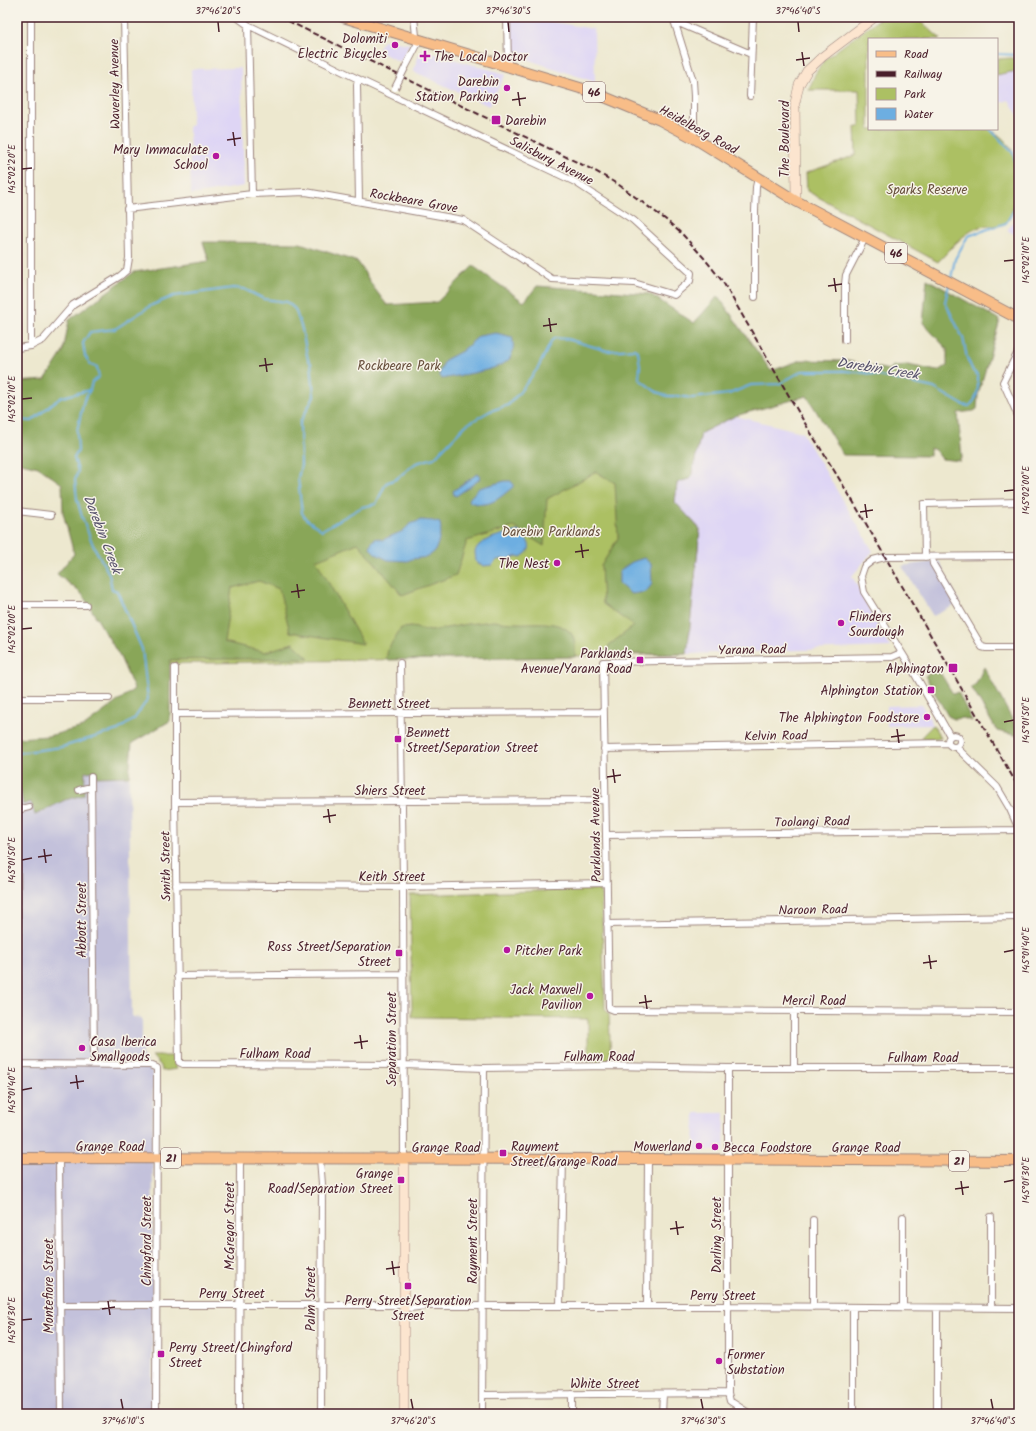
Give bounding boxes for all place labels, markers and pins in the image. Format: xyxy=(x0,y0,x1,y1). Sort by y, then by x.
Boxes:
place label: Dolomiti Electric Bicycles xyxy=(298,29,388,65)
marker: Dolomiti Electric Bicycles xyxy=(390,40,400,50)
place label: The Local Doctor xyxy=(434,47,528,68)
marker: The Local Doctor xyxy=(419,50,431,62)
place label: Darebin Station Parking xyxy=(415,72,499,108)
marker: Darebin Station Parking xyxy=(502,83,512,93)
place label: Darebin xyxy=(505,111,547,132)
marker: Darebin xyxy=(490,114,502,126)
place label: Mary Immaculate School xyxy=(113,140,208,176)
marker: Mary Immaculate School xyxy=(211,151,221,161)
place label: The Nest xyxy=(499,554,550,575)
marker: The Nest xyxy=(552,558,562,568)
place label: Flinders Sourdough xyxy=(849,607,904,643)
marker: Flinders Sourdough xyxy=(836,618,846,628)
place label: Parklands Avenue/Yarana Road xyxy=(521,644,633,680)
marker: Parklands Avenue/Yarana Road xyxy=(635,655,645,665)
place label: Alphington xyxy=(886,659,944,680)
marker: Alphington xyxy=(947,662,959,674)
place label: Alphington Station xyxy=(820,681,923,702)
marker: Alphington Station xyxy=(926,685,936,695)
place label: The Alphington Foodstore xyxy=(779,708,919,729)
marker: The Alphington Foodstore xyxy=(922,712,932,722)
place label: Bennett Street/Separation Street xyxy=(406,723,539,759)
marker: Bennett Street/Separation Street xyxy=(393,734,403,744)
place label: Ross Street/Separation Street xyxy=(267,937,392,973)
place label: Pitcher Park xyxy=(515,941,583,962)
marker: Pitcher Park xyxy=(502,945,512,955)
marker: Ross Street/Separation Street xyxy=(394,948,404,958)
place label: Jack Maxwell Pavilion xyxy=(510,980,582,1016)
marker: Jack Maxwell Pavilion xyxy=(585,991,595,1001)
place label: Casa Iberica Smallgoods xyxy=(90,1032,157,1068)
marker: Casa Iberica Smallgoods xyxy=(77,1043,87,1053)
place label: Rayment Street/Grange Road xyxy=(511,1137,618,1173)
place label: Mowerland xyxy=(633,1137,692,1158)
place label: Becca Foodstore xyxy=(723,1138,812,1159)
marker: Mowerland xyxy=(694,1141,704,1151)
marker: Becca Foodstore xyxy=(710,1142,720,1152)
marker: Rayment Street/Grange Road xyxy=(498,1148,508,1158)
place label: Grange Road/Separation Street xyxy=(268,1164,394,1200)
marker: Grange Road/Separation Street xyxy=(396,1175,406,1185)
marker: Perry Street/Separation Street xyxy=(403,1281,413,1291)
place label: Perry Street/Separation Street xyxy=(345,1291,471,1327)
place label: Perry Street/Chingford Street xyxy=(169,1338,292,1374)
place label: Former Substation xyxy=(727,1345,785,1381)
marker: Perry Street/Chingford Street xyxy=(156,1349,166,1359)
marker: Former Substation xyxy=(714,1356,724,1366)

